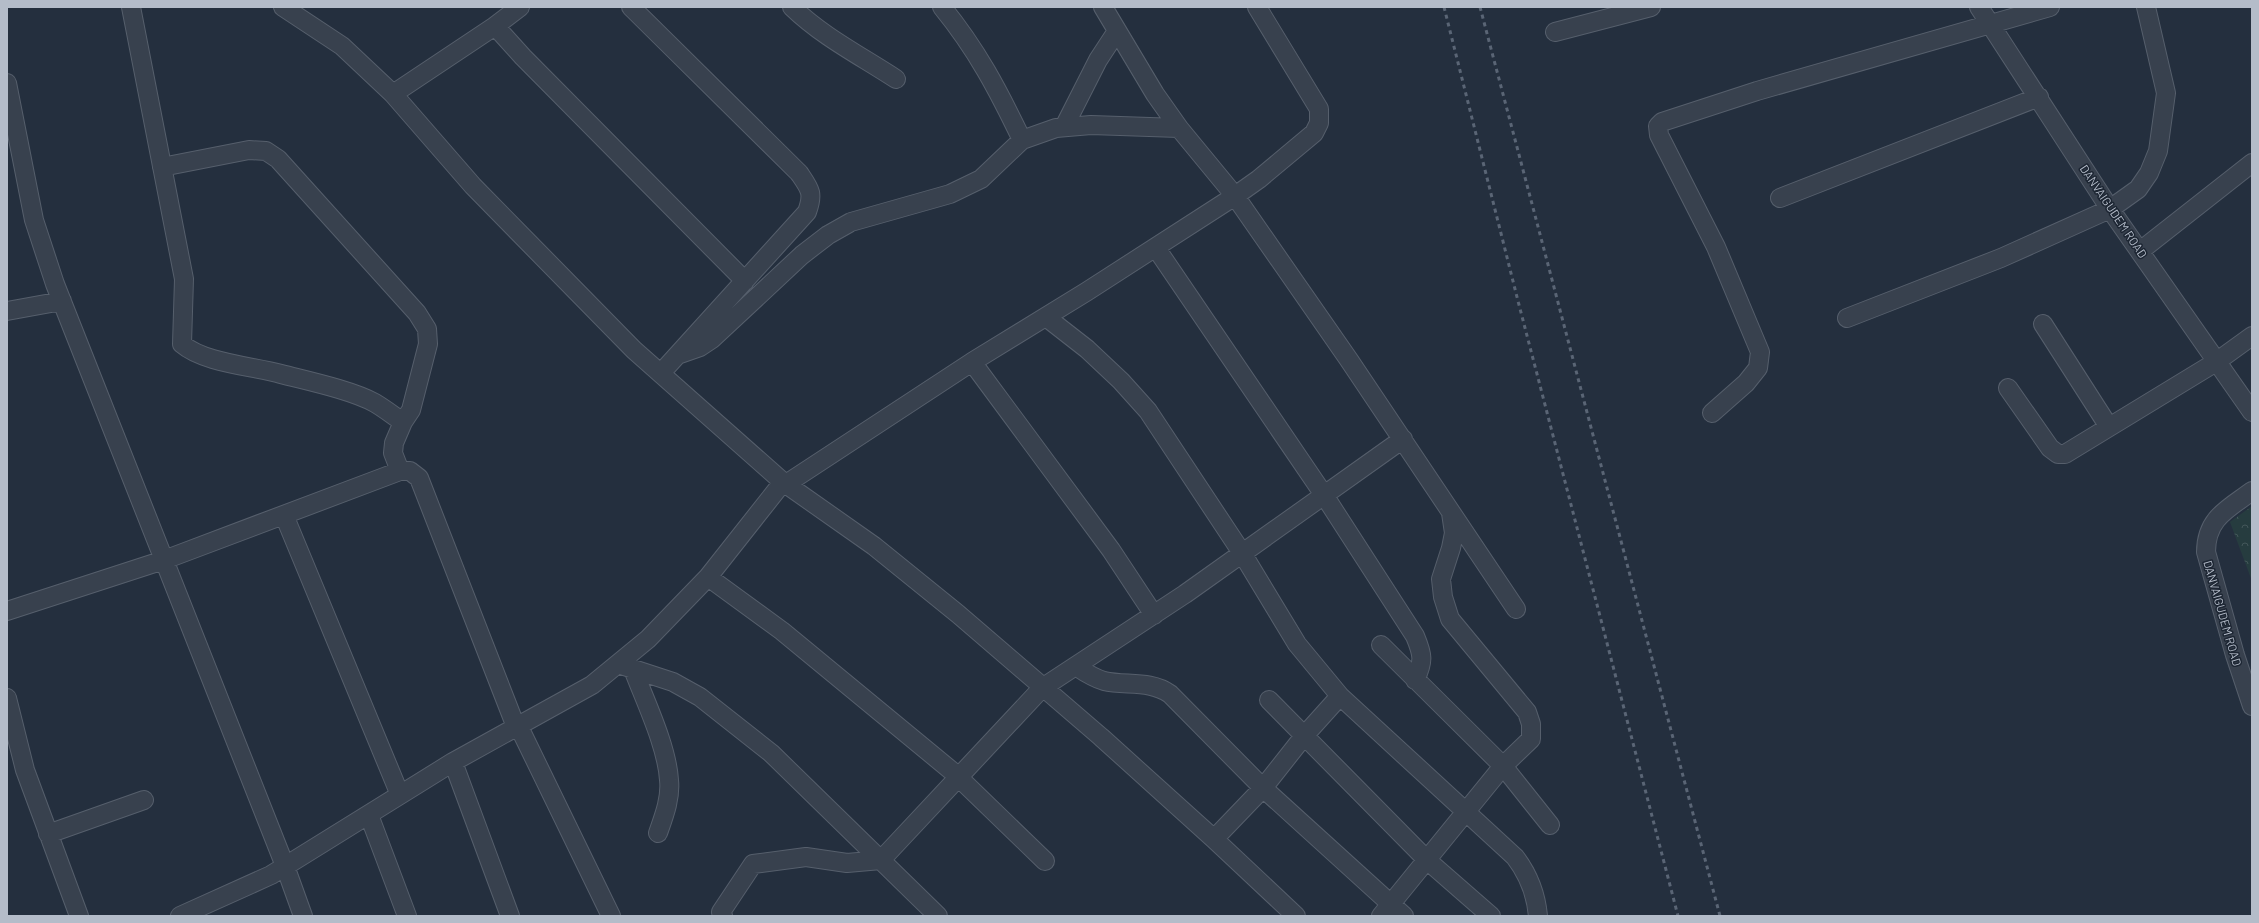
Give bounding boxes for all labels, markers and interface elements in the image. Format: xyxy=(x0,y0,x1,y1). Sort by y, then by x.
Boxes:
street label: DANVAIGUDEM ROAD xyxy=(2078,162,2150,260)
street label: DANVAIGUDEM ROAD xyxy=(2201,559,2245,667)

